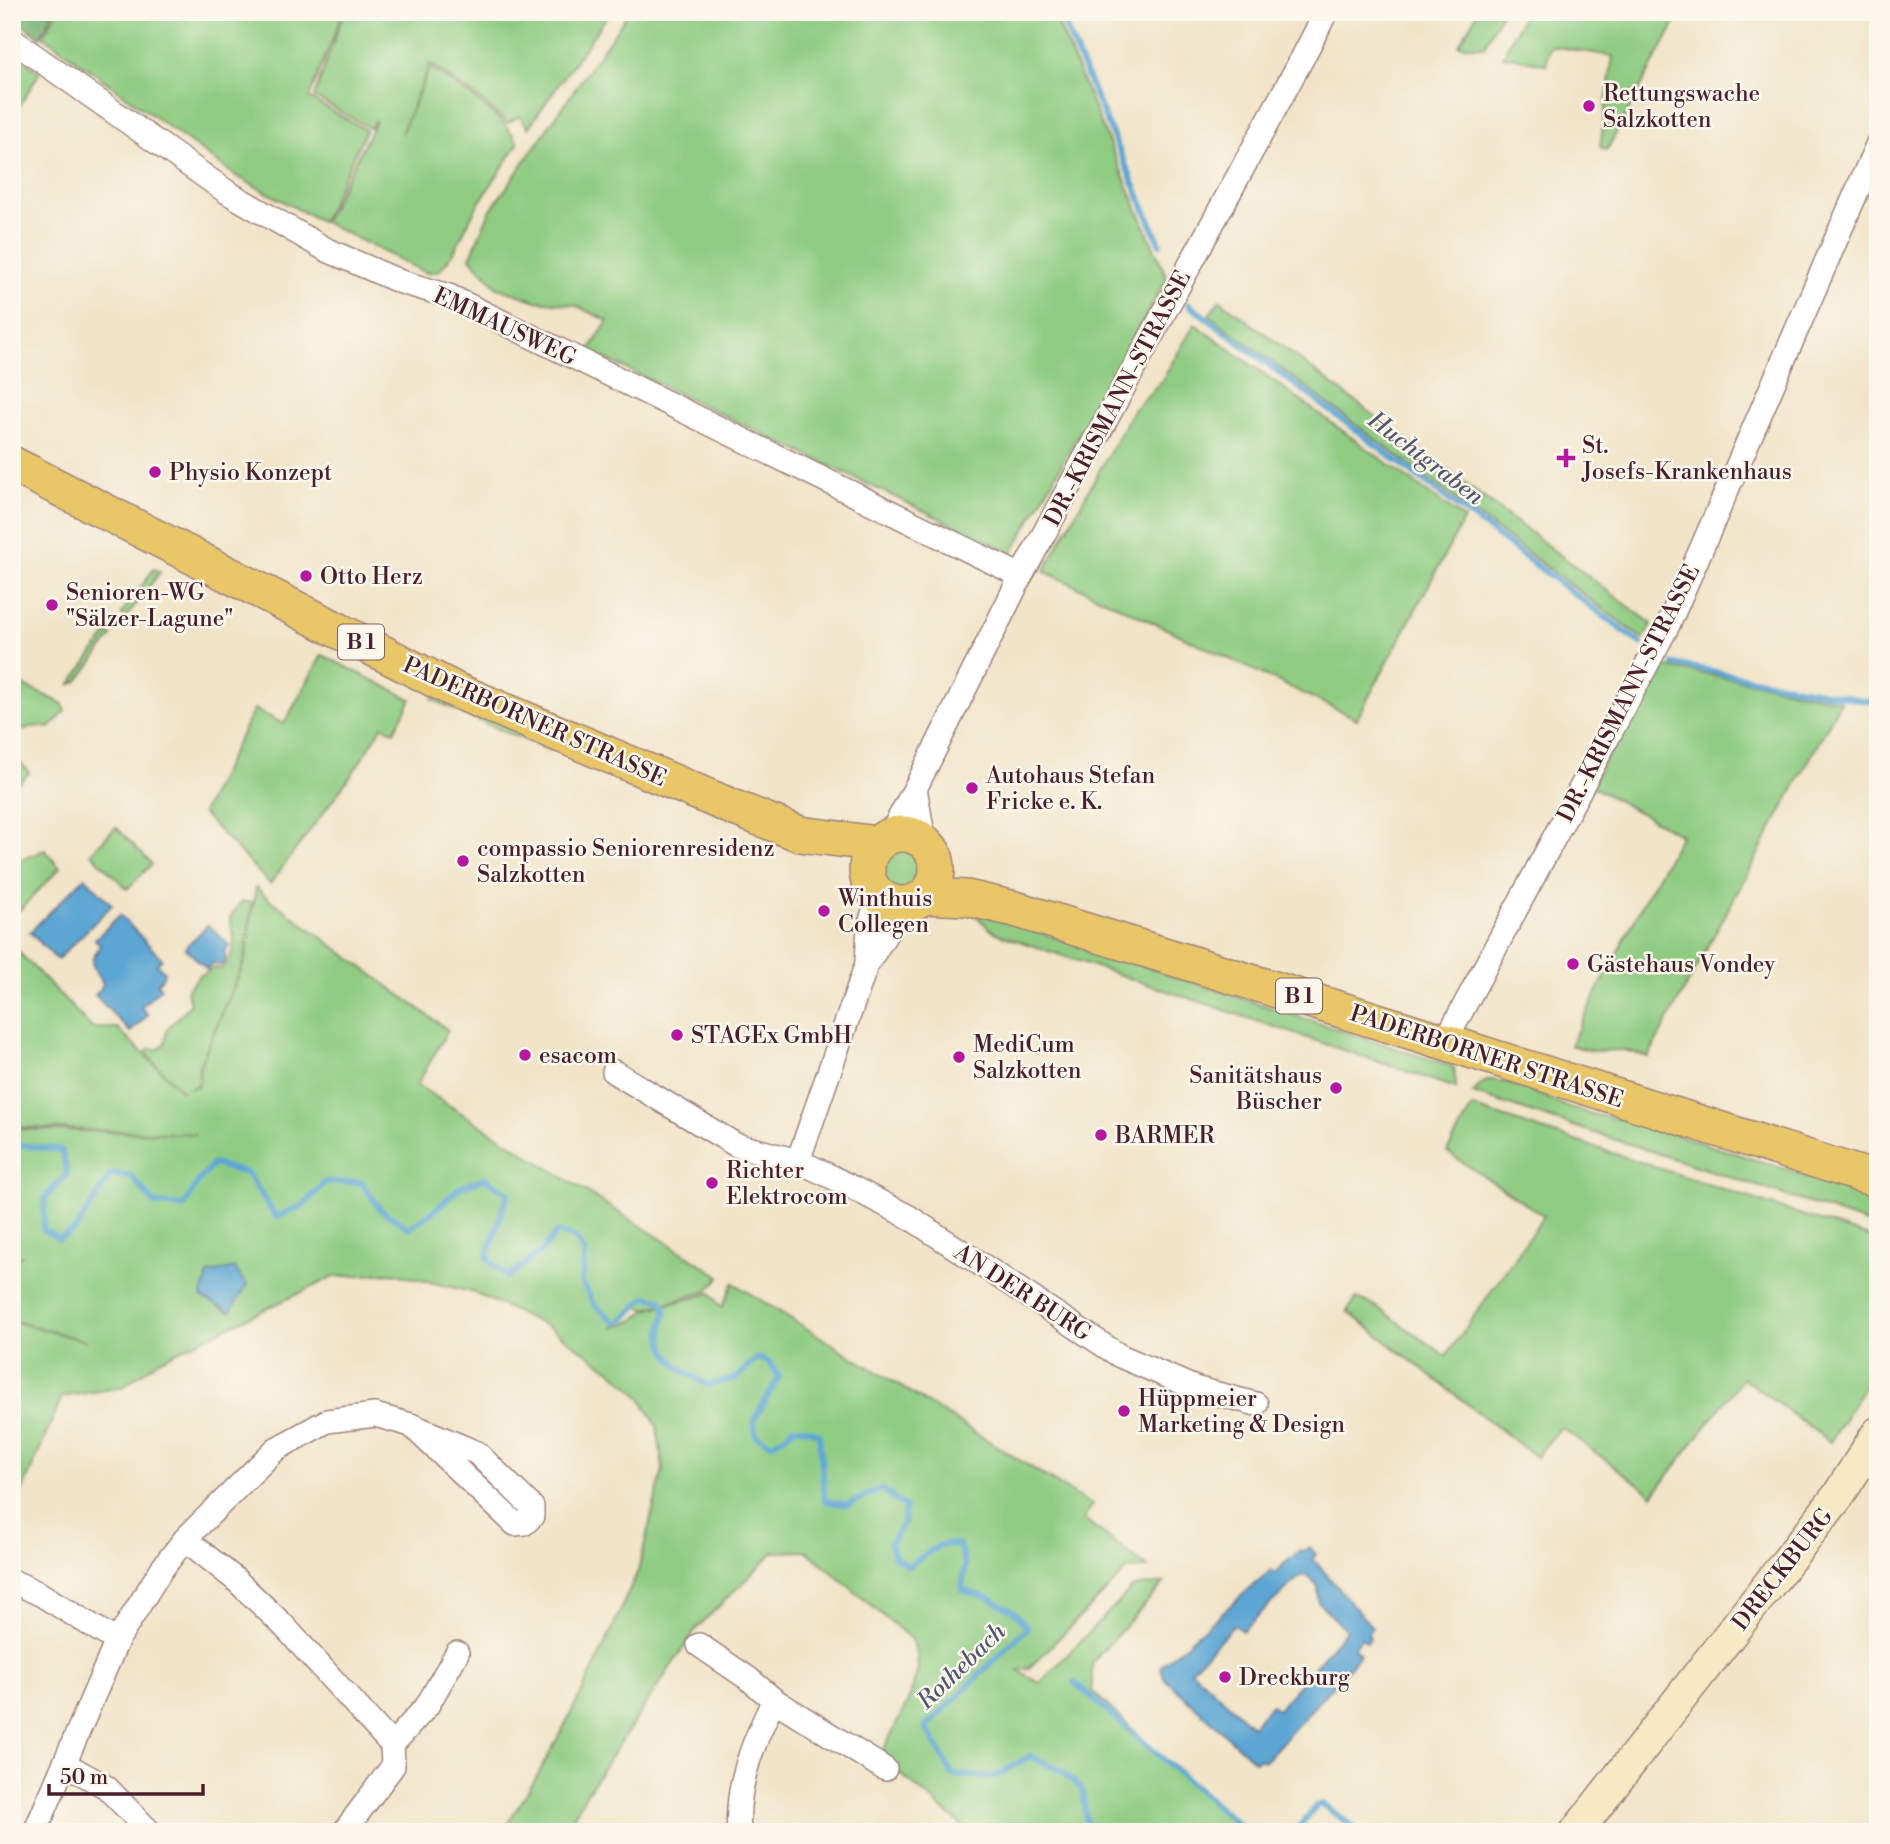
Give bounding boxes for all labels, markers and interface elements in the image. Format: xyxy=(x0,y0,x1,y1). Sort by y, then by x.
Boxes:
place label: Rettungswache Salzkotten xyxy=(1603,80,1760,134)
marker: Rettungswache Salzkotten xyxy=(1581,98,1597,114)
street label: DR.-KRISMANN-STRASSE xyxy=(1038,266,1197,531)
street label: EMMAUSWEG xyxy=(429,282,580,372)
water label: Huchtgraben xyxy=(1361,405,1490,512)
place label: St. Josefs-Krankenhaus xyxy=(1581,432,1792,486)
marker: St. Josefs-Krankenhaus xyxy=(1556,448,1576,468)
place label: Physio Konzept xyxy=(169,459,332,487)
marker: Physio Konzept xyxy=(147,464,163,480)
street label: DR.-KRISMANN-STRASSE xyxy=(1552,560,1706,827)
place label: Otto Herz xyxy=(320,563,423,591)
marker: Otto Herz xyxy=(298,568,314,584)
place label: Senioren-WG "Sälzer-Lagune" xyxy=(66,579,233,633)
marker: Senioren-WG "Sälzer-Lagune" xyxy=(44,597,60,613)
road number: B 1 xyxy=(338,624,384,660)
street label: PADERBORNER STRASSE xyxy=(399,651,671,793)
place label: Autohaus Stefan Fricke e. K. xyxy=(985,762,1156,816)
marker: Autohaus Stefan Fricke e. K. xyxy=(964,780,980,796)
place label: compassio Seniorenresidenz Salzkotten xyxy=(477,835,775,889)
marker: compassio Seniorenresidenz Salzkotten xyxy=(455,853,471,869)
place label: Winthuis Collegen xyxy=(837,885,932,939)
marker: Winthuis Collegen xyxy=(816,903,832,919)
place label: Gästehaus Vondey xyxy=(1587,951,1776,979)
marker: Gästehaus Vondey xyxy=(1565,956,1581,972)
road number: B 1 xyxy=(1276,978,1322,1014)
street label: PADERBORNER STRASSE xyxy=(1347,1000,1627,1114)
place label: STAGEx GmbH xyxy=(691,1022,853,1050)
marker: STAGEx GmbH xyxy=(669,1027,685,1043)
place label: MediCum Salzkotten xyxy=(973,1031,1082,1085)
place label: esacom xyxy=(539,1042,617,1070)
marker: esacom xyxy=(517,1047,533,1063)
marker: MediCum Salzkotten xyxy=(951,1049,967,1065)
place label: Sanitätshaus Büscher xyxy=(1189,1062,1322,1116)
marker: Sanitätshaus Büscher xyxy=(1328,1080,1344,1096)
place label: BARMER xyxy=(1114,1122,1215,1150)
marker: BARMER xyxy=(1093,1127,1109,1143)
place label: Richter Elektrocom xyxy=(726,1157,848,1211)
marker: Richter Elektrocom xyxy=(704,1175,720,1191)
street label: AN DER BURG xyxy=(948,1238,1096,1347)
place label: Hüppmeier Marketing & Design xyxy=(1138,1385,1345,1439)
marker: Hüppmeier Marketing & Design xyxy=(1116,1403,1132,1419)
street label: DRECKBURG xyxy=(1726,1503,1839,1636)
water label: Rothebach xyxy=(910,1617,1013,1717)
place label: Dreckburg xyxy=(1239,1664,1350,1692)
marker: Dreckburg xyxy=(1217,1669,1233,1685)
scale bar xyxy=(49,1753,203,1797)
text: 50 m xyxy=(60,1765,108,1791)

